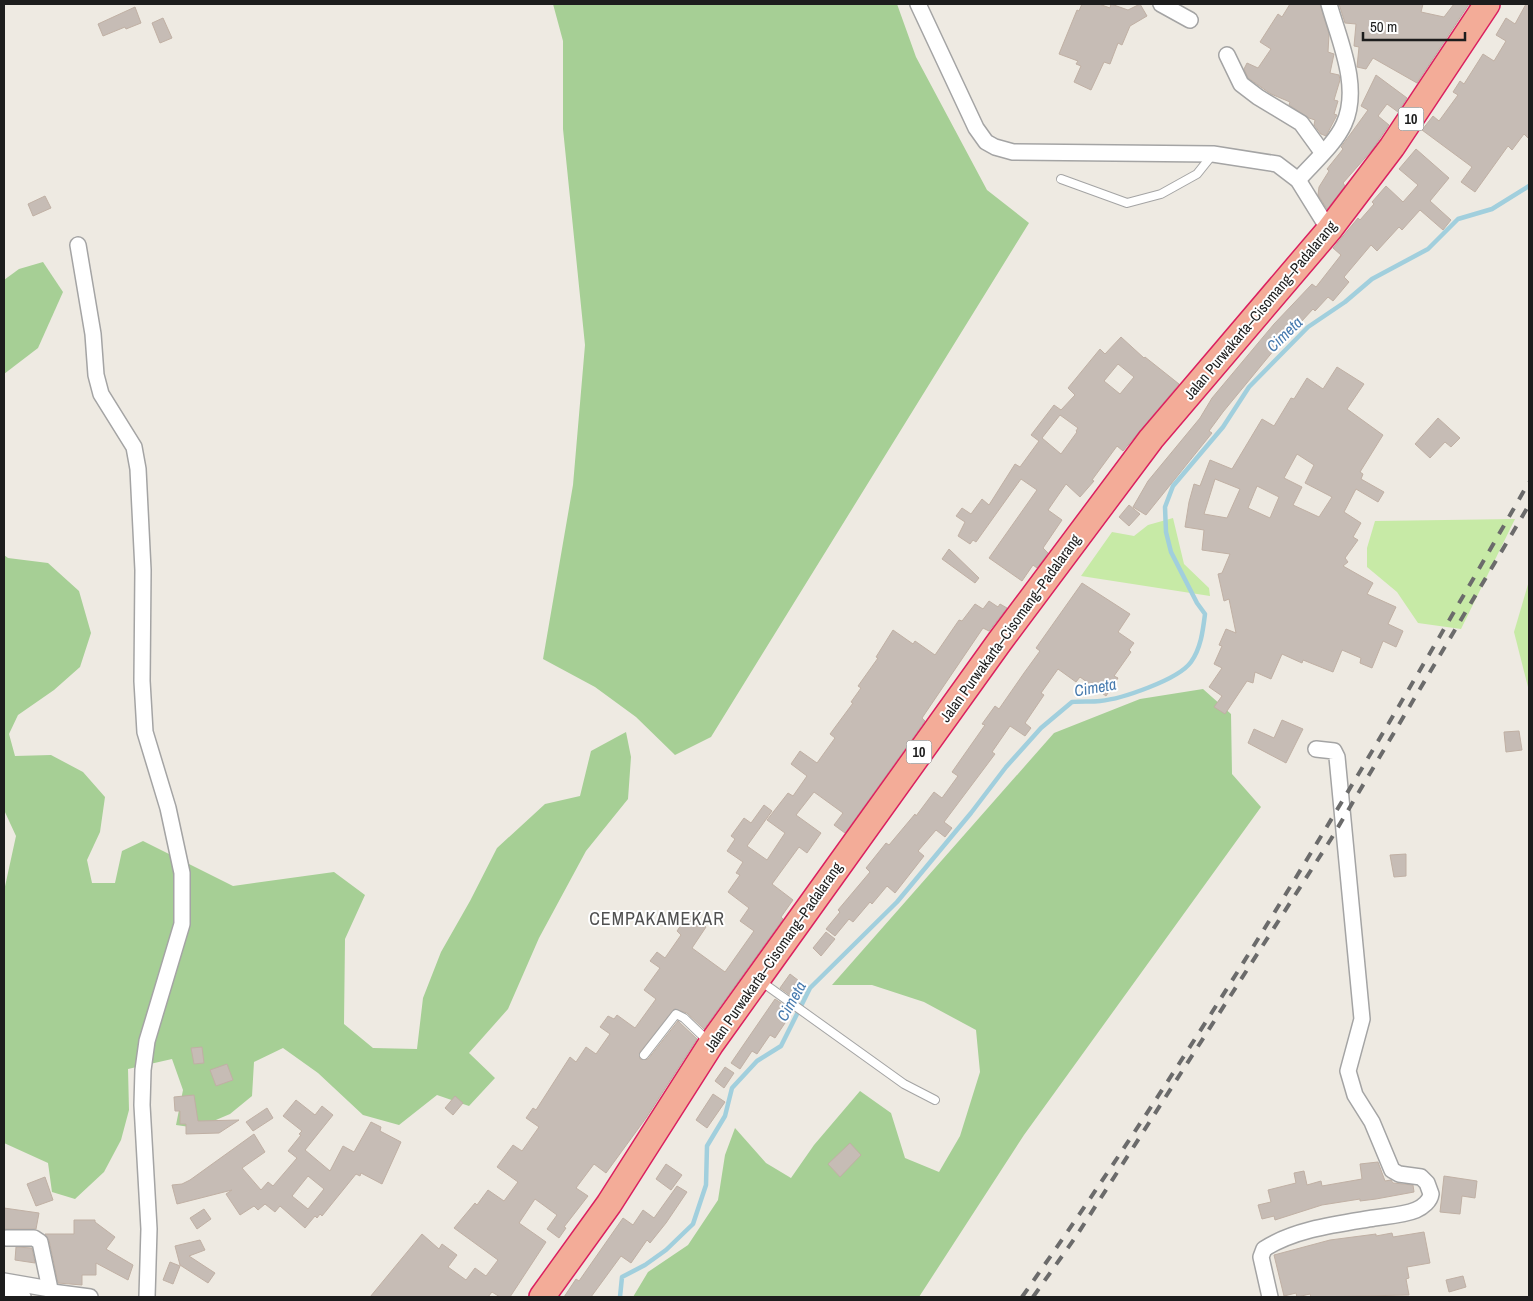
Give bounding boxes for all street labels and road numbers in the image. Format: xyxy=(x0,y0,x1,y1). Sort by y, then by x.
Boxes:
road number: 10 xyxy=(1398,108,1424,130)
street label: Jalan Purwakarta–Cisomang–Padalarang xyxy=(1179,216,1341,404)
street label: Jalan Purwakarta–Cisomang–Padalarang xyxy=(935,530,1085,726)
road number: 10 xyxy=(906,740,932,764)
street label: Jalan Purwakarta–Cisomang–Padalarang xyxy=(699,858,847,1056)

